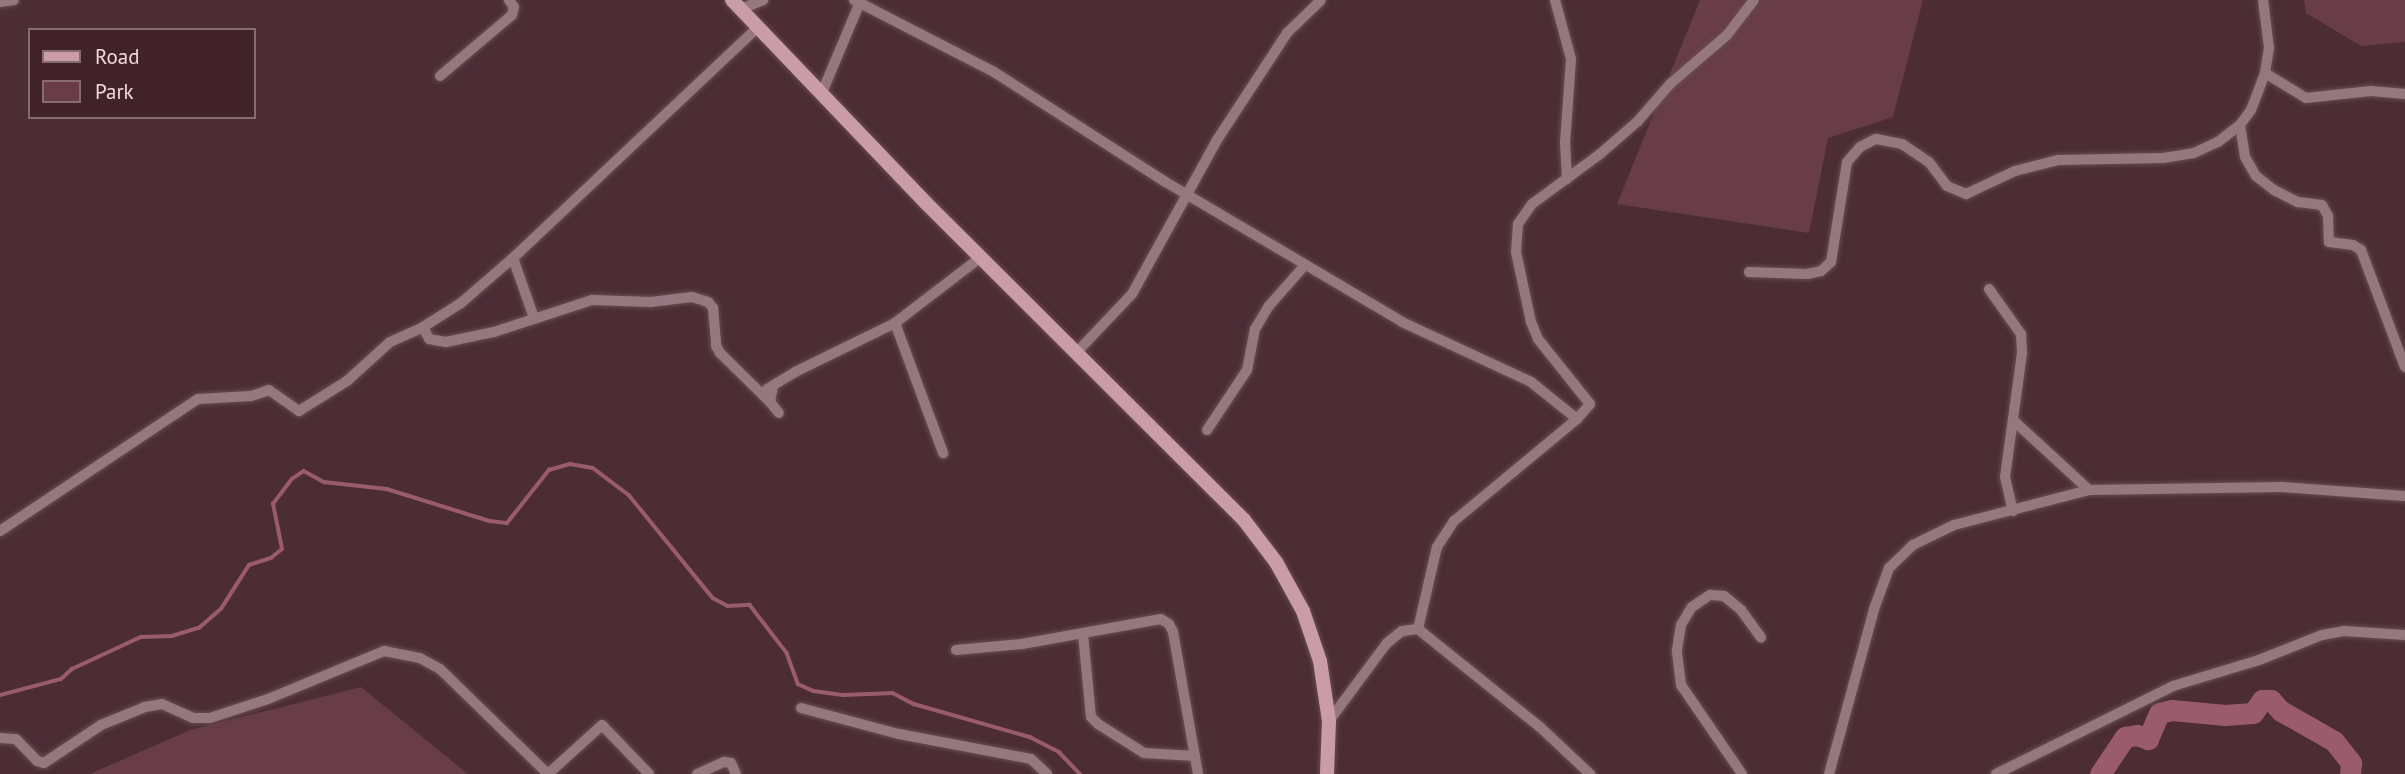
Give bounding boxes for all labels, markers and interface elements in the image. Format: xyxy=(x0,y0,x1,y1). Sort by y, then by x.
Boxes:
legend xyxy=(28,28,256,119)
text: Road xyxy=(95,43,139,70)
text: Park xyxy=(95,78,134,105)

